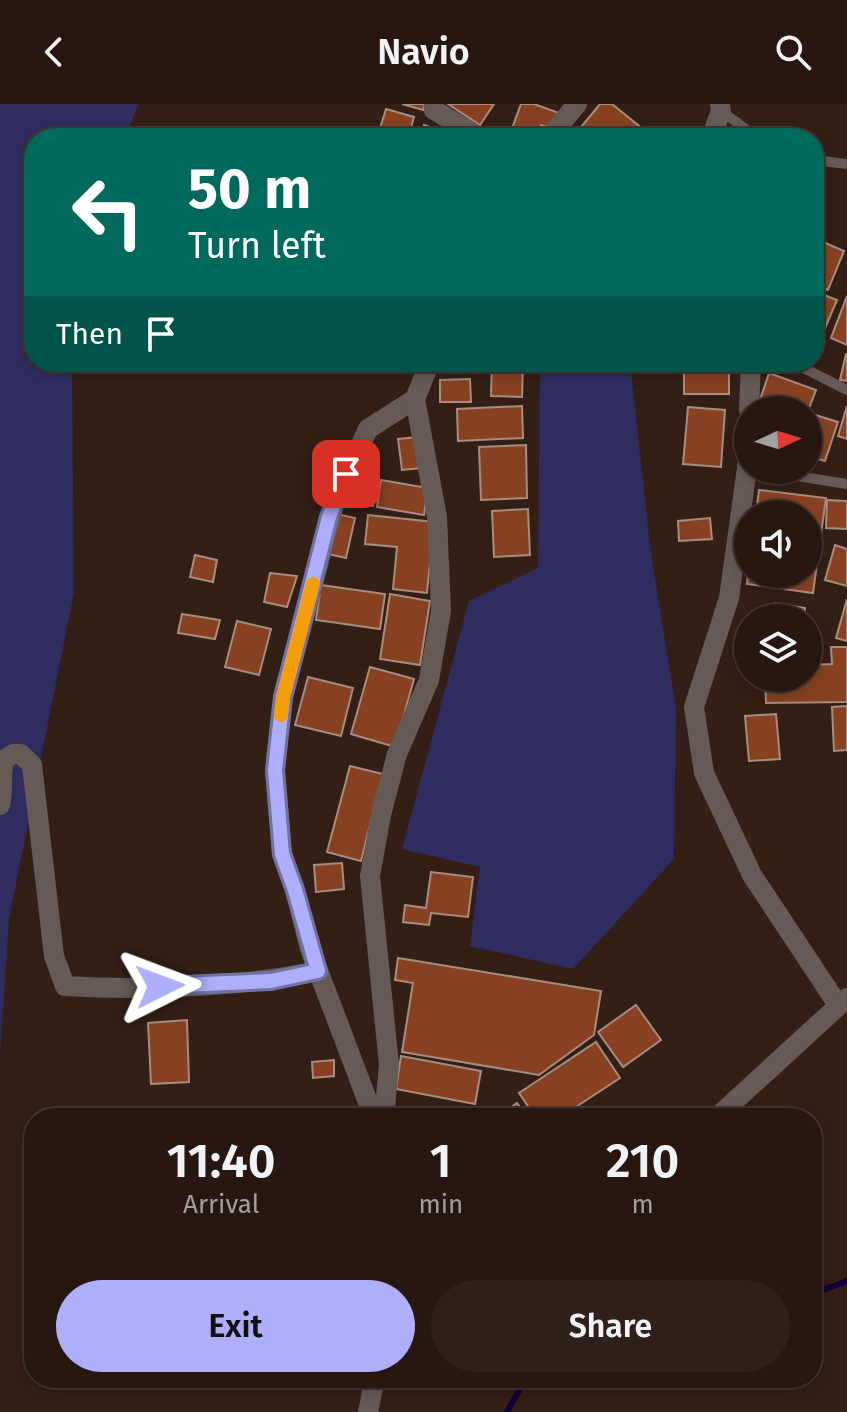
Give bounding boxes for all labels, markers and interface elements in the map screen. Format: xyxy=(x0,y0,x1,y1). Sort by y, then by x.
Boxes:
icon: back xyxy=(32,30,76,74)
text: Navio xyxy=(377,30,470,74)
icon: search xyxy=(771,30,815,74)
text: 50 m xyxy=(188,156,311,223)
icon: left xyxy=(56,160,160,264)
text: Turn left xyxy=(188,224,326,268)
icon: arrive xyxy=(139,312,183,356)
text: Then xyxy=(56,316,123,352)
north arrow xyxy=(734,396,822,484)
map controls xyxy=(734,396,822,692)
pin xyxy=(312,440,380,508)
icon: arrive xyxy=(324,452,368,496)
button: sound xyxy=(734,500,822,588)
button: layers xyxy=(734,604,822,692)
position arrow xyxy=(118,944,202,1028)
text: 11:40 xyxy=(167,1132,276,1190)
text: 1 xyxy=(430,1132,452,1190)
text: 210 xyxy=(606,1132,679,1190)
text: Arrival xyxy=(183,1189,259,1220)
text: min xyxy=(418,1189,463,1220)
text: m xyxy=(631,1189,654,1220)
button: Exit xyxy=(56,1280,415,1372)
button: Share xyxy=(431,1280,790,1372)

